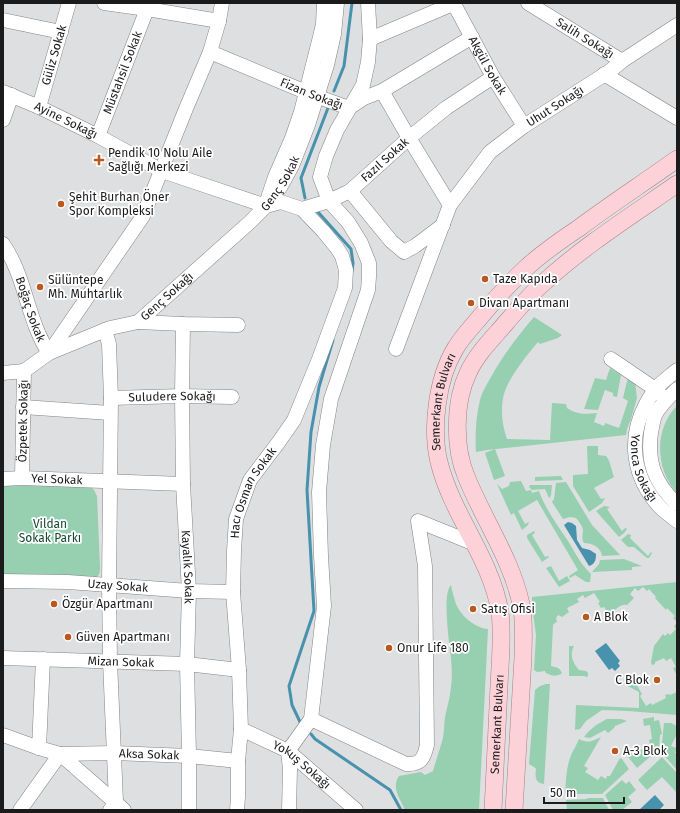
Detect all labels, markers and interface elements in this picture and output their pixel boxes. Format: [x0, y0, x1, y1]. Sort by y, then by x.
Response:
street label: Salih Sokağı [553, 15, 617, 61]
street label: Güliz Sokak [39, 23, 70, 87]
street label: Müstahsil Sokak [100, 28, 145, 116]
street label: Akgül Sokak [465, 34, 510, 98]
street label: Fizan Sokağı [278, 75, 345, 112]
street label: Uhut Sokağı [524, 83, 586, 130]
street label: Ayine Sokağı [32, 99, 100, 142]
street label: Fazıl Sokak [358, 134, 412, 185]
place label: Pendik 10 Nolu Aile Sağlığı Merkezi [108, 146, 212, 174]
street label: Genç Sokak [258, 153, 303, 214]
marker: Pendik 10 Nolu Aile Sağlığı Merkezi [93, 154, 105, 166]
place label: Şehit Burhan Öner Spor Kompleksi [69, 188, 170, 218]
marker: Şehit Burhan Öner Spor Kompleksi [56, 199, 66, 209]
street label: Genç Sokağı [138, 269, 196, 323]
place label: Taze Kapıda [493, 272, 558, 286]
place label: Sülüntepe Mh. Muhtarlık [48, 273, 123, 301]
marker: Taze Kapıda [480, 274, 490, 284]
street label: Boğaç Sokak [13, 275, 49, 345]
marker: Sülüntepe Mh. Muhtarlık [35, 282, 45, 292]
place label: Divan Apartmanı [479, 296, 569, 310]
marker: Divan Apartmanı [466, 298, 476, 308]
street label: Semerkant Bulvarı [428, 350, 459, 452]
street label: Özpetek Sokağı [13, 380, 31, 463]
street label: Suludere Sokağı [128, 389, 216, 405]
street label: Yonca Sokağı [628, 433, 660, 505]
street label: Hacı Osman Sokak [228, 444, 280, 539]
street label: Yel Sokak [31, 471, 84, 487]
park label: Vildan Sokak Parkı [19, 517, 81, 545]
street label: Kayalık Sokak [179, 530, 196, 605]
street label: Uzay Sokak [87, 576, 149, 595]
place label: Özgür Apartmanı [62, 595, 153, 611]
marker: Özgür Apartmanı [49, 599, 59, 609]
place label: Satış Ofisi [481, 602, 535, 616]
marker: Satış Ofisi [468, 604, 478, 614]
place label: A Blok [594, 610, 629, 624]
marker: A Blok [581, 612, 591, 622]
place label: Güven Apartmanı [76, 630, 170, 644]
marker: Güven Apartmanı [63, 632, 73, 642]
place label: Onur Life 180 [397, 641, 469, 655]
marker: Onur Life 180 [384, 643, 394, 653]
street label: Mizan Sokak [87, 654, 155, 670]
place label: C Blok [615, 673, 650, 687]
street label: Semerkant Bulvarı [488, 674, 507, 774]
marker: C Blok [652, 675, 662, 685]
street label: Yokuş Sokağı [270, 738, 334, 792]
place label: A-3 Blok [623, 744, 668, 758]
street label: Aksa Sokak [119, 746, 180, 763]
marker: A-3 Blok [610, 746, 620, 756]
scale bar [544, 779, 624, 805]
text: 50 m [550, 786, 576, 800]

